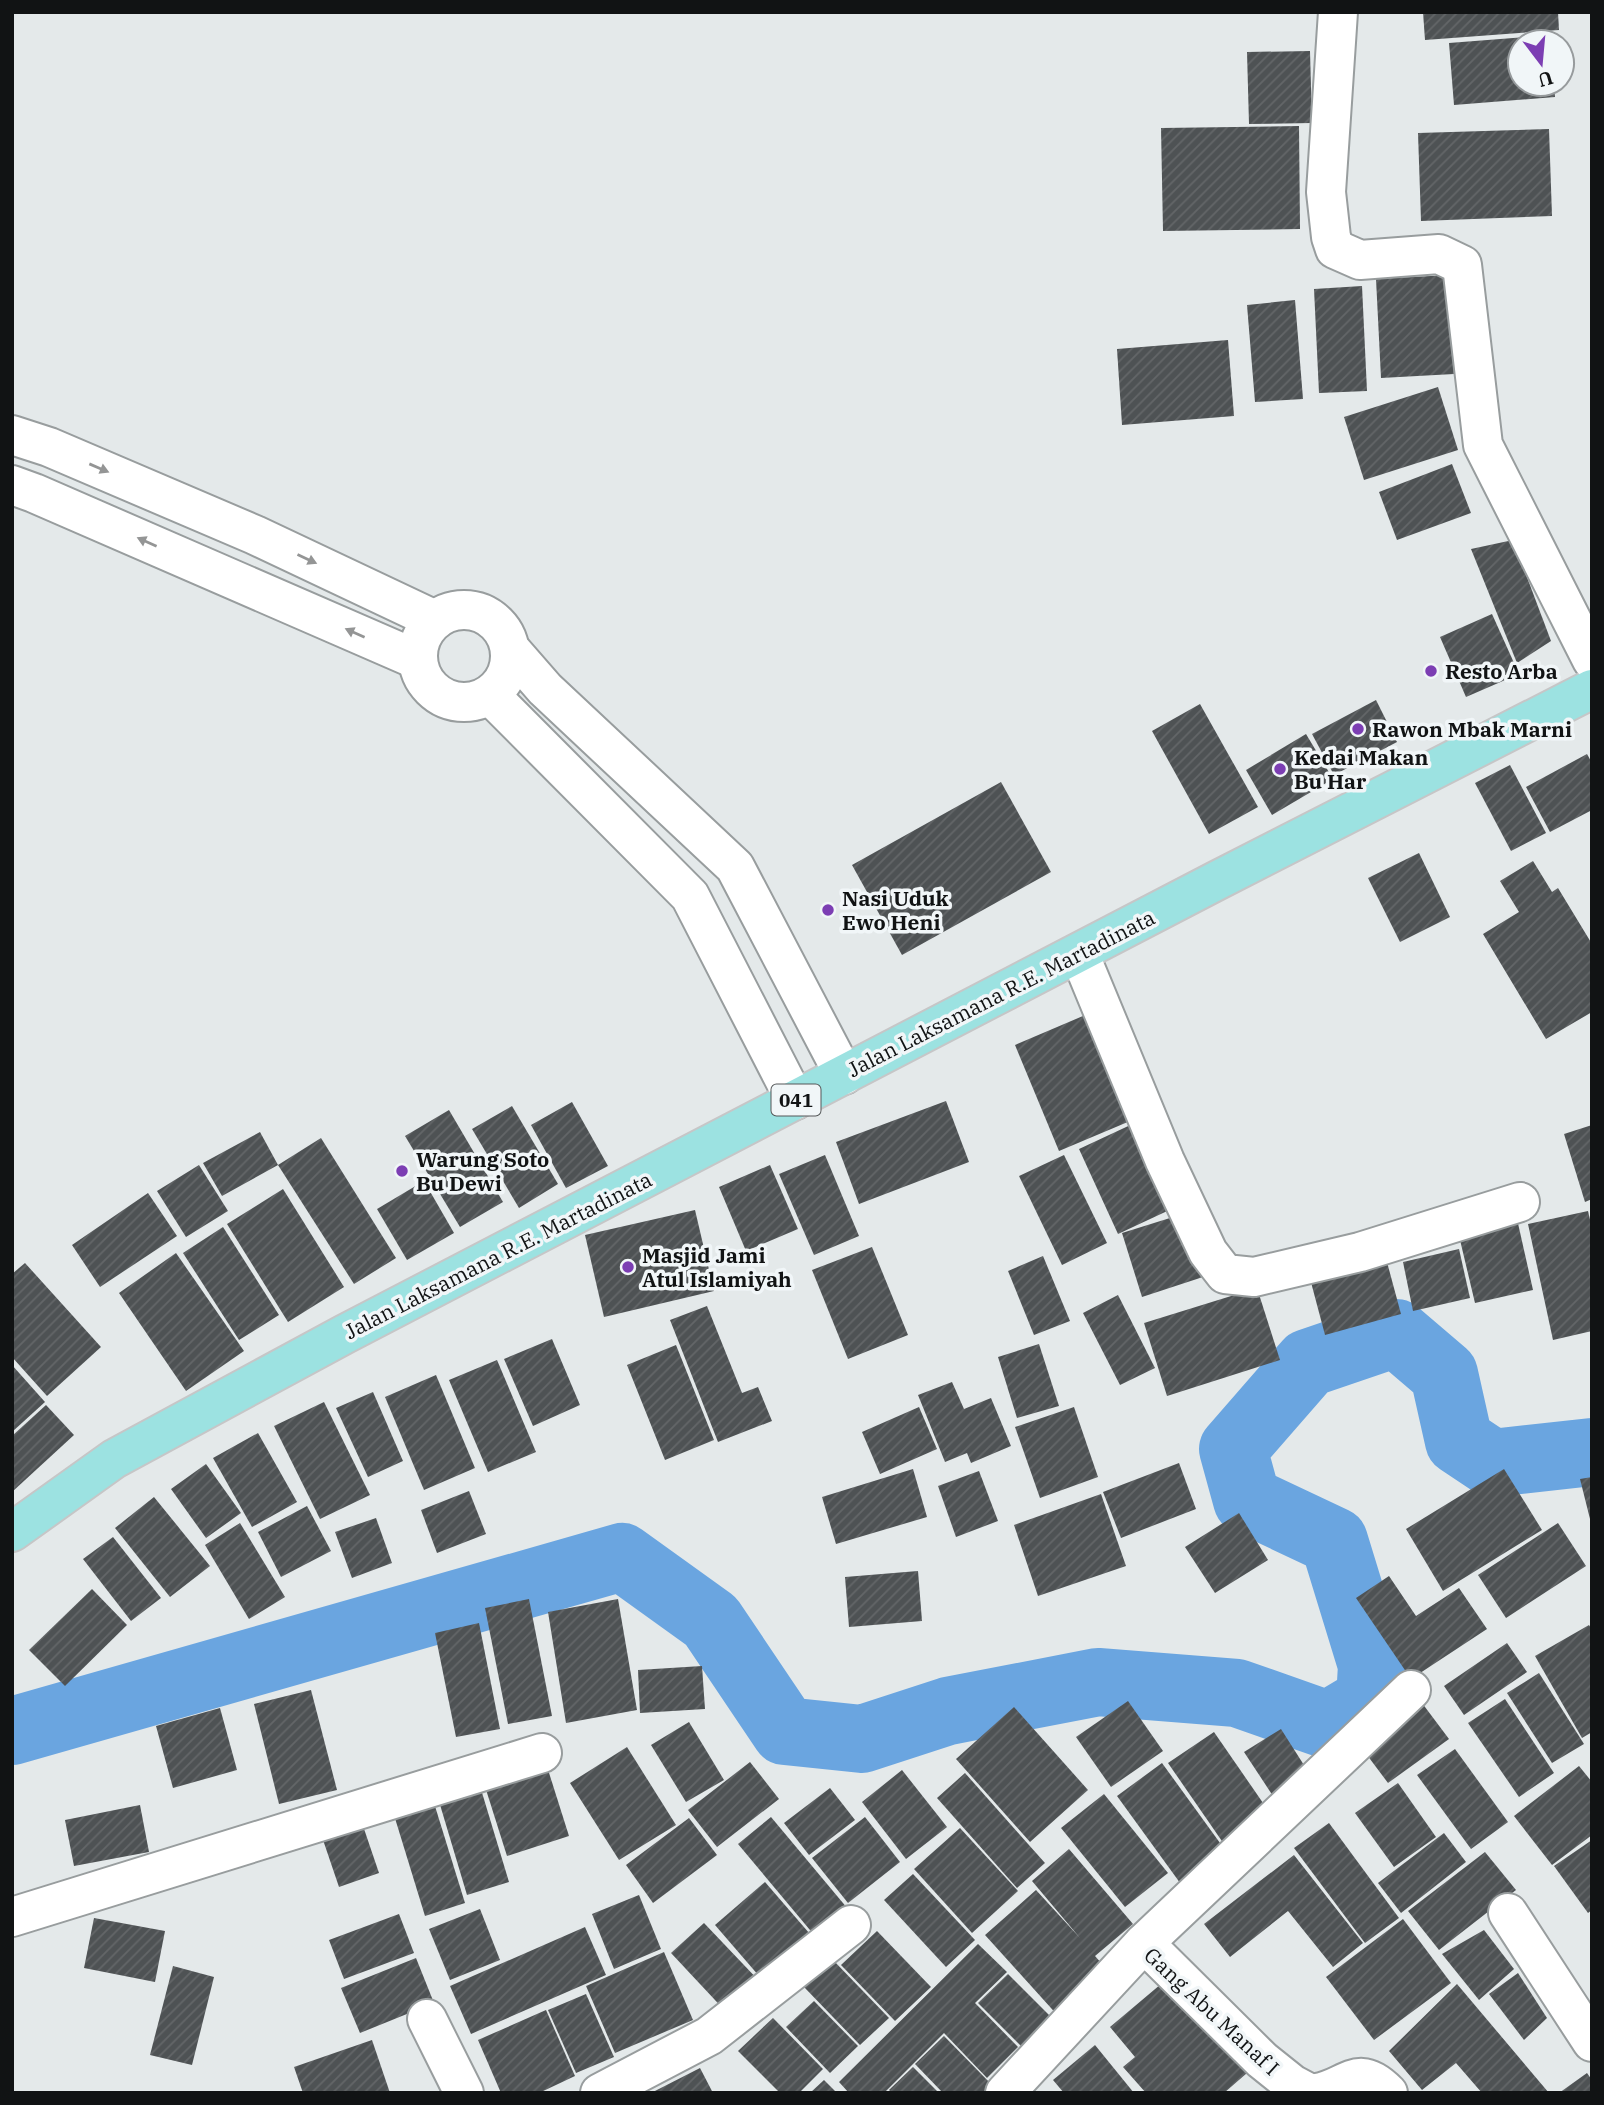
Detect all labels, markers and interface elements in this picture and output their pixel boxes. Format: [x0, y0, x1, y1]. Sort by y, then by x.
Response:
north arrow [1506, 28, 1576, 98]
text: U [1535, 66, 1556, 93]
one-way arrow [88, 463, 109, 474]
one-way arrow [136, 536, 157, 547]
one-way arrow [297, 554, 317, 565]
one-way arrow [344, 627, 365, 638]
place label: Resto Arba [1445, 657, 1558, 685]
marker: Resto Arba [1423, 663, 1439, 679]
place label: Rawon Mbak Marni [1372, 715, 1572, 743]
marker: Rawon Mbak Marni [1350, 721, 1366, 737]
place label: Kedai Makan Bu Har [1294, 743, 1428, 795]
marker: Kedai Makan Bu Har [1272, 761, 1288, 777]
place label: Nasi Uduk Ewo Heni [842, 884, 949, 936]
marker: Nasi Uduk Ewo Heni [820, 902, 836, 918]
street label: Jalan Laksamana R.E. Martadinata [843, 903, 1159, 1083]
road number: 041 [772, 1084, 820, 1116]
place label: Warung Soto Bu Dewi [416, 1145, 549, 1197]
marker: Warung Soto Bu Dewi [394, 1163, 410, 1179]
street label: Jalan Laksamana R.E. Martadinata [340, 1165, 656, 1345]
place label: Masjid Jami Atul Islamiyah [642, 1241, 792, 1293]
marker: Masjid Jami Atul Islamiyah [620, 1259, 636, 1275]
street label: Gang Abu Manaf I [1138, 1941, 1286, 2081]

